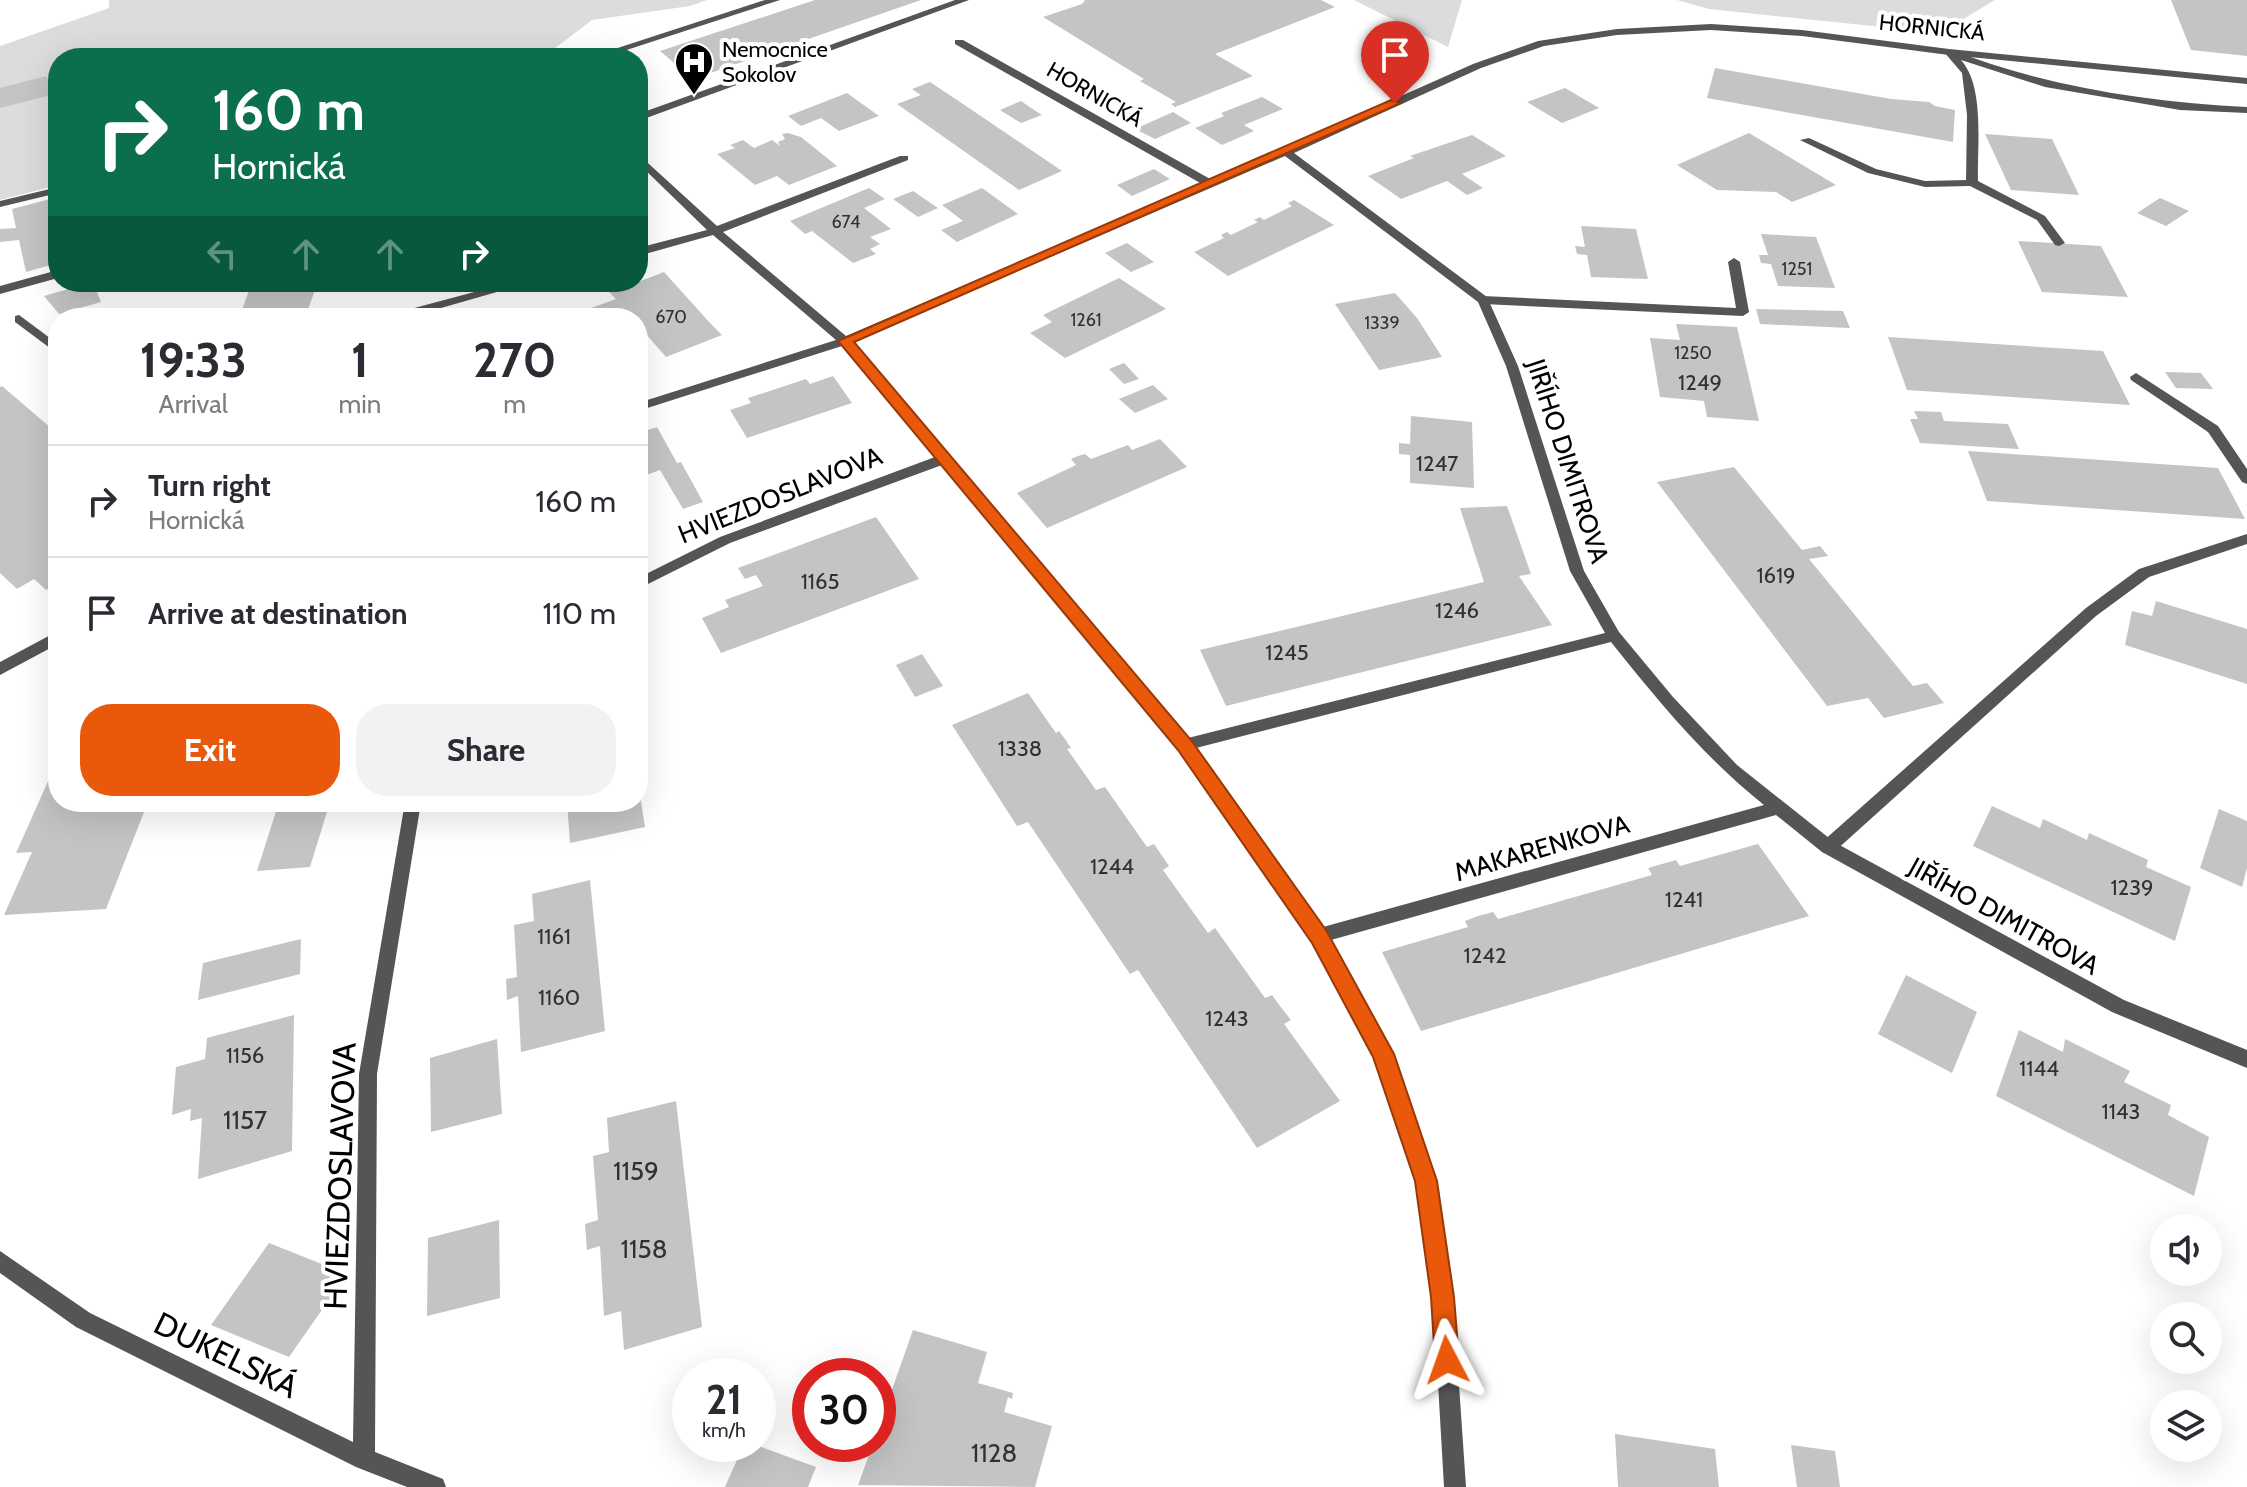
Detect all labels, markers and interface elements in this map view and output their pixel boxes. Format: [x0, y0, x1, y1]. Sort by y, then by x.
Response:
street label: HORNICKÁ [1878, 9, 1987, 47]
pin [1361, 21, 1429, 103]
icon: arrive [1373, 33, 1417, 77]
place label: Nemocnice Sokolov [722, 36, 828, 88]
hospital icon: Nemocnice Sokolov [673, 41, 715, 96]
street label: HORNICKÁ [1042, 56, 1148, 133]
text: 160 m [212, 76, 365, 144]
icon: right [80, 80, 184, 184]
text: Hornická [212, 144, 345, 188]
house number: 674 [832, 211, 860, 233]
icon: left [200, 232, 244, 276]
icon: ahead [284, 232, 328, 276]
icon: ahead [368, 232, 412, 276]
icon: right [452, 232, 496, 276]
house number: 1251 [1782, 258, 1812, 280]
house number: 670 [655, 306, 687, 328]
house number: 1261 [1070, 309, 1102, 331]
house number: 1339 [1364, 312, 1400, 334]
text: 19:33 [140, 331, 247, 389]
text: 1 [351, 331, 369, 389]
text: 270 [473, 331, 556, 389]
house number: 1250 [1674, 342, 1712, 364]
street label: JIŘÍHO DIMITROVA [1520, 354, 1616, 567]
house number: 1249 [1678, 369, 1722, 396]
text: Arrival [159, 388, 228, 420]
text: min [338, 388, 381, 420]
text: m [503, 388, 526, 420]
street label: HVIEZDOSLAVOVA [673, 439, 887, 551]
house number: 1247 [1416, 450, 1458, 477]
text: Turn right [148, 467, 271, 504]
icon: right [80, 479, 124, 523]
text: 160 m [535, 483, 616, 520]
text: Hornická [148, 504, 244, 536]
house number: 1619 [1756, 562, 1796, 589]
house number: 1165 [801, 568, 839, 595]
icon: arrive [80, 591, 124, 635]
text: Arrive at destination [148, 595, 408, 632]
text: 110 m [542, 595, 616, 632]
house number: 1246 [1435, 597, 1479, 624]
house number: 1245 [1265, 639, 1309, 666]
button: Exit [80, 704, 340, 796]
button: Share [356, 704, 616, 796]
house number: 1338 [998, 735, 1042, 762]
street label: MAKARENKOVA [1451, 808, 1633, 888]
street label: JIŘÍHO DIMITROVA [1902, 850, 2105, 982]
house number: 1244 [1090, 853, 1134, 880]
house number: 1239 [2110, 874, 2154, 901]
house number: 1241 [1665, 886, 1703, 913]
house number: 1161 [537, 923, 571, 950]
house number: 1242 [1464, 942, 1506, 969]
house number: 1160 [538, 984, 580, 1011]
house number: 1243 [1205, 1005, 1249, 1032]
street label: HVIEZDOSLAVOVA [315, 1041, 364, 1310]
house number: 1156 [226, 1042, 264, 1069]
house number: 1144 [2019, 1055, 2059, 1082]
house number: 1143 [2102, 1098, 2140, 1125]
house number: 1157 [223, 1104, 267, 1136]
house number: 1159 [613, 1155, 659, 1187]
map controls [2150, 1214, 2222, 1462]
button: sound [2150, 1214, 2222, 1286]
house number: 1158 [621, 1233, 667, 1265]
button: search [2150, 1302, 2222, 1374]
street label: DUKELSKÁ [148, 1303, 305, 1406]
position arrow [1405, 1318, 1489, 1402]
speed limit sign: 30 [792, 1358, 896, 1462]
text: 21 [706, 1375, 742, 1424]
button: layers [2150, 1390, 2222, 1462]
text: km/h [702, 1418, 746, 1442]
house number: 1128 [971, 1437, 1017, 1469]

